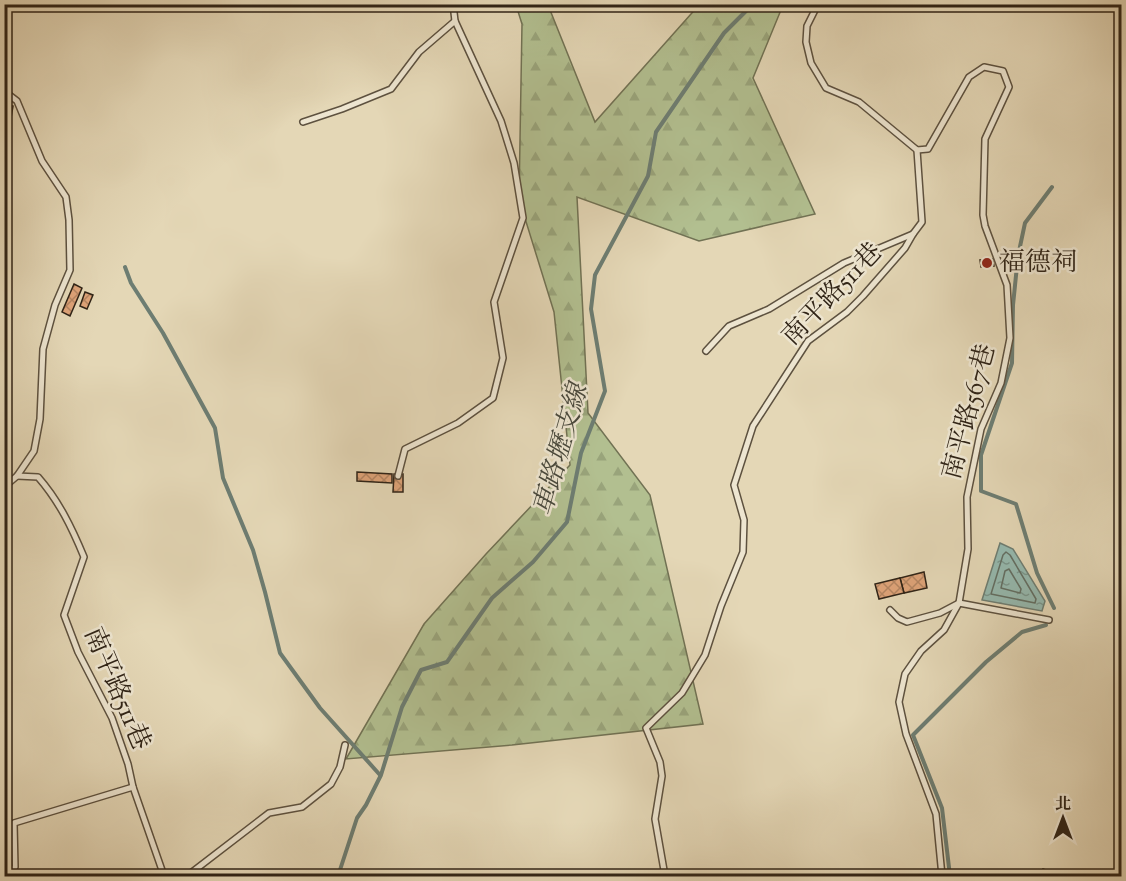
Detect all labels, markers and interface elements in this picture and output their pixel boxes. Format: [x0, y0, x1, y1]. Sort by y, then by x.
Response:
street label: 南平路511巷 [774, 235, 892, 355]
place label: 福德祠 [999, 245, 1077, 282]
marker: 福德祠 [980, 256, 994, 270]
street label: 南平路567巷 [934, 340, 1006, 484]
water label: 車路壢支線 [525, 377, 600, 520]
street label: 南平路511巷 [73, 622, 159, 756]
north arrow [1033, 788, 1093, 848]
text: 北 [1055, 794, 1071, 817]

